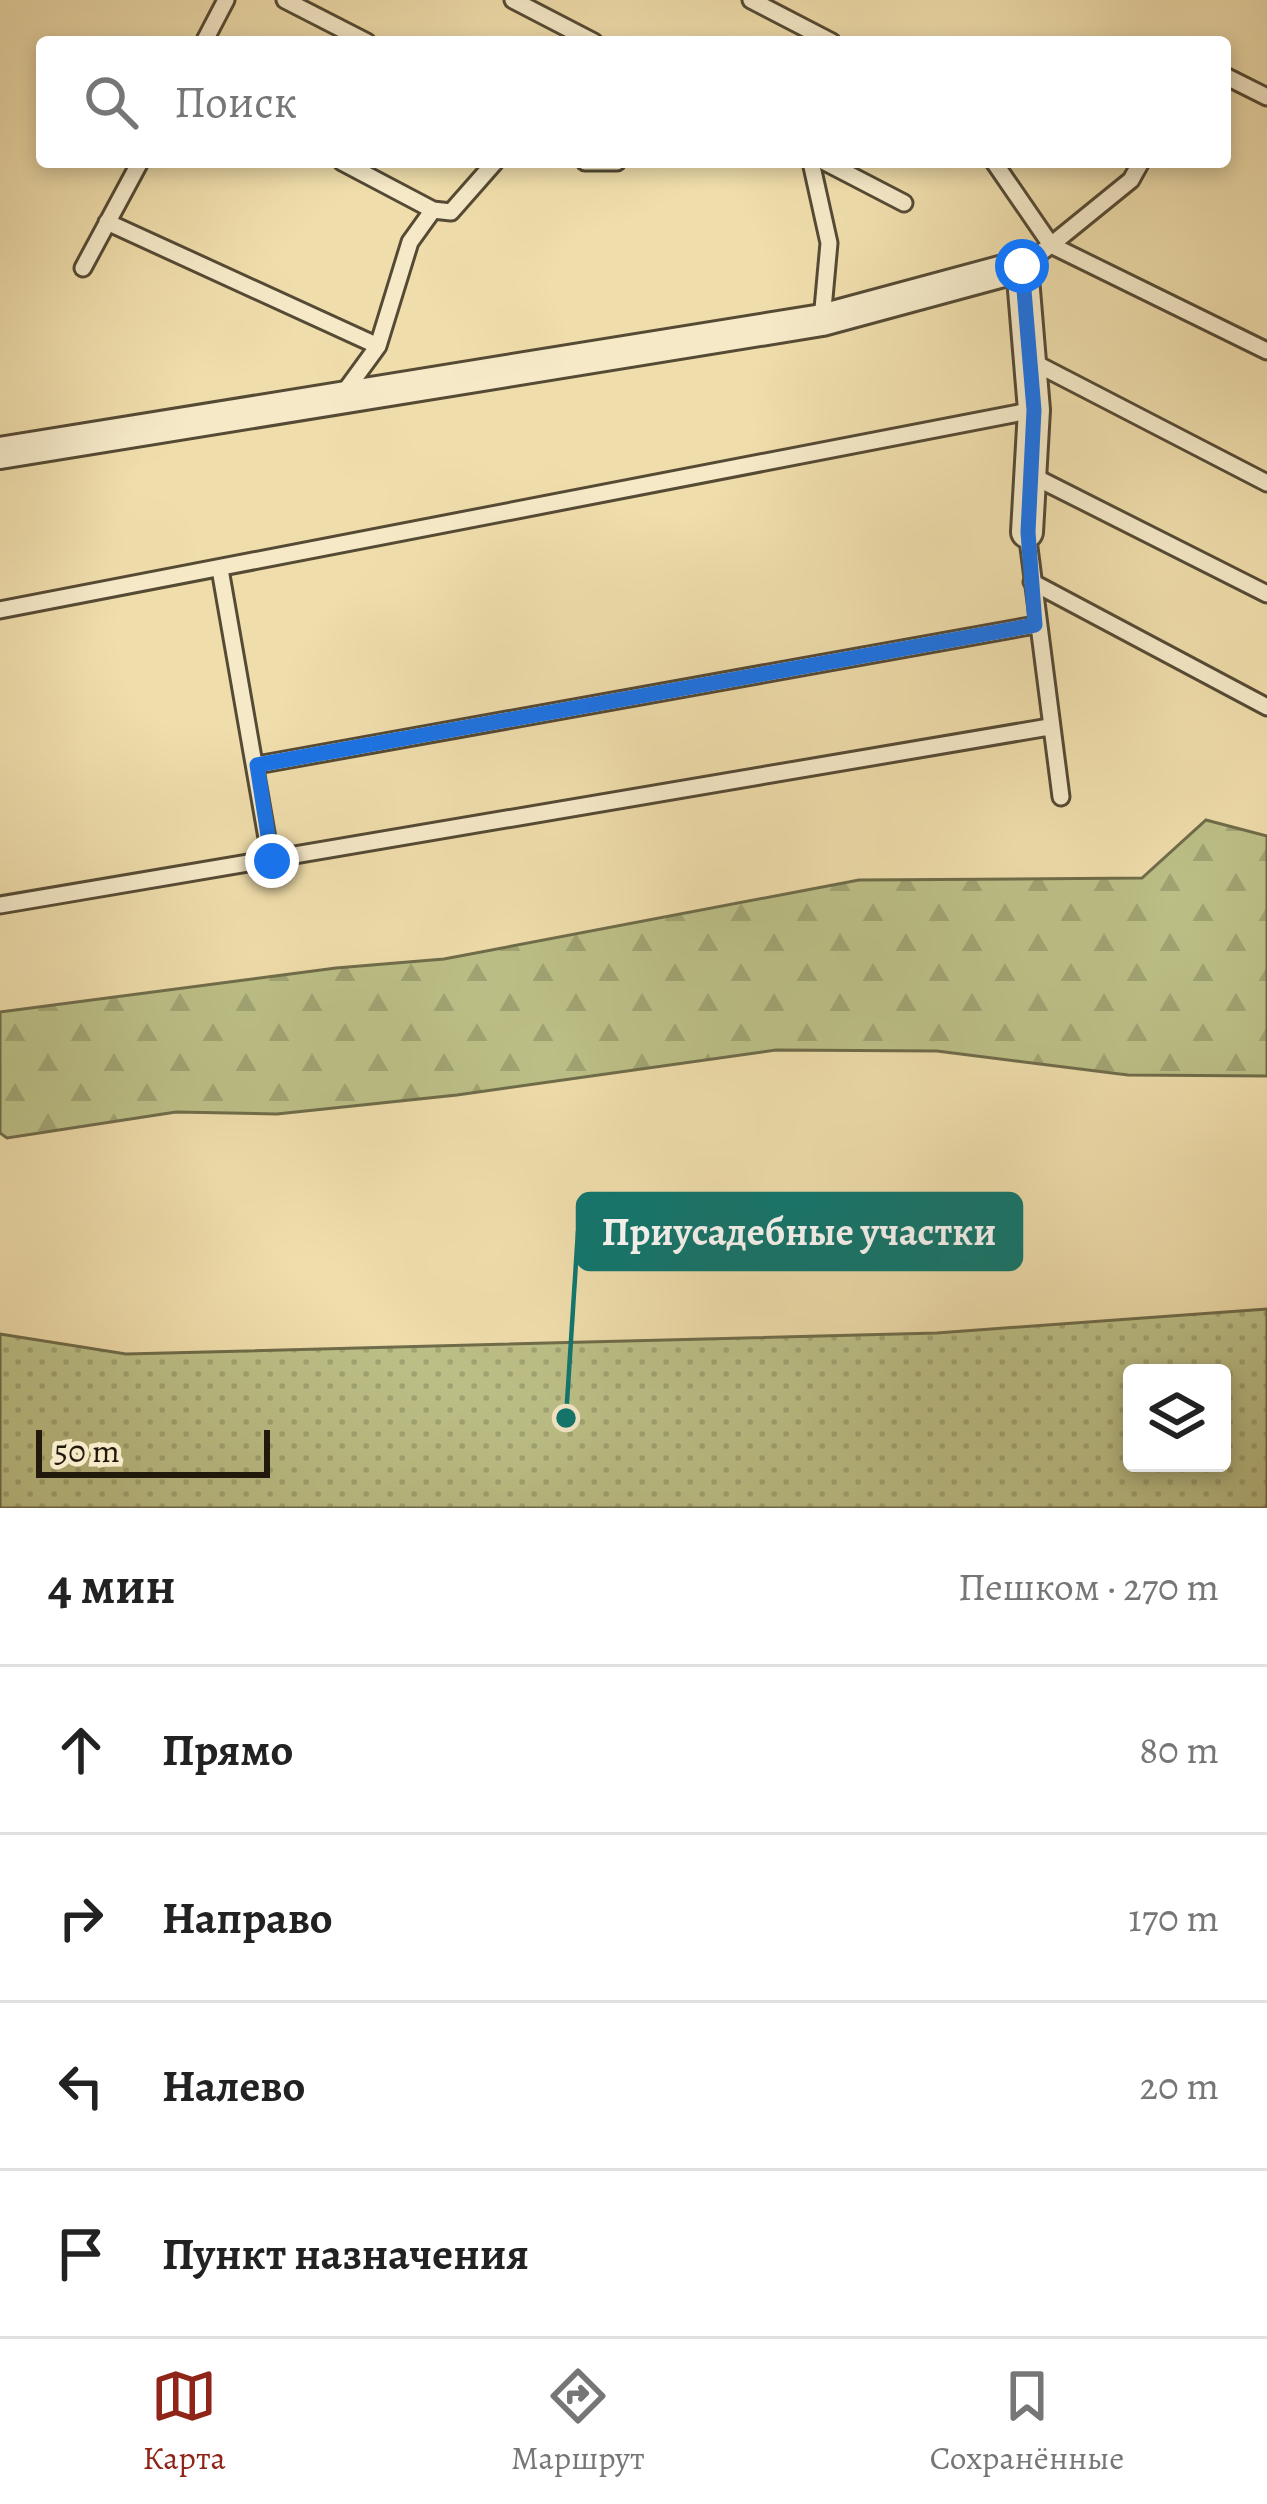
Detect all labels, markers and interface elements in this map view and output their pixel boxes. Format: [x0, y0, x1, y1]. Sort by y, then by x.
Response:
search box [36, 36, 1231, 168]
icon: search [78, 69, 144, 135]
text: Поиск [174, 71, 297, 133]
route start [995, 239, 1049, 293]
route end [245, 834, 299, 888]
callout: Приусадебные участки [578, 1194, 1021, 1269]
text: Приусадебные участки [602, 1205, 996, 1258]
map controls [1123, 1364, 1231, 1472]
button: layers [1123, 1364, 1231, 1472]
scale bar [36, 1424, 270, 1477]
text: 50 m [54, 1428, 120, 1473]
text: 4 мин [48, 1551, 176, 1621]
text: Пешком · 270 m [958, 1560, 1219, 1613]
icon: ahead [48, 1717, 114, 1783]
text: Прямо [162, 1719, 293, 1781]
text: 80 m [1139, 1723, 1219, 1776]
icon: right [48, 1885, 114, 1951]
text: Направо [162, 1887, 333, 1949]
text: 170 m [1128, 1891, 1219, 1944]
icon: left [48, 2053, 114, 2119]
text: Налево [162, 2055, 305, 2117]
text: 20 m [1140, 2059, 1219, 2112]
icon: arrive [48, 2221, 114, 2287]
text: Пункт назначения [162, 2223, 529, 2285]
tab: Карта [143, 2363, 226, 2480]
tab: Маршрут [511, 2363, 645, 2480]
tab: Сохранённые [930, 2363, 1124, 2480]

